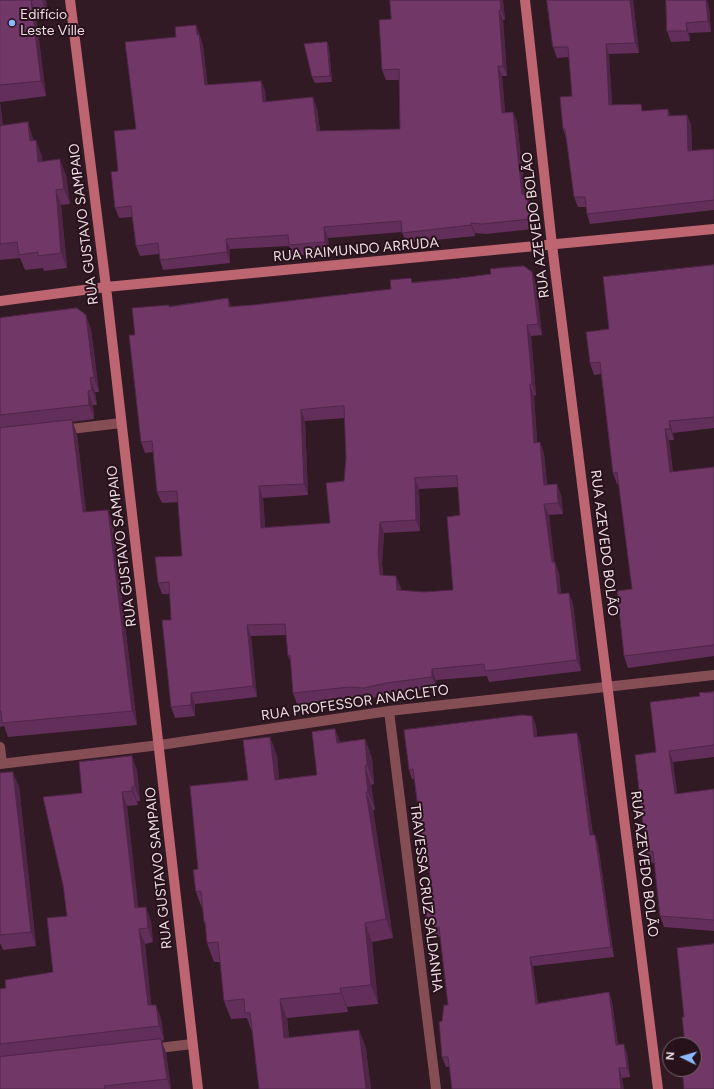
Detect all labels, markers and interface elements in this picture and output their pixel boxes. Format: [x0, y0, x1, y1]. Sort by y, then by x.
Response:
place label: Edifício Leste Ville [20, 7, 85, 40]
marker: Edifício Leste Ville [7, 18, 17, 28]
street label: RUA GUSTAVO SAMPAIO [66, 142, 102, 306]
street label: RUA AZEVEDO BOLÃO [519, 151, 553, 299]
street label: RUA RAIMUNDO ARRUDA [272, 234, 440, 266]
street label: RUA GUSTAVO SAMPAIO [104, 464, 140, 628]
street label: RUA AZEVEDO BOLÃO [587, 469, 621, 617]
street label: RUA PROFESSOR ANACLETO [260, 682, 450, 724]
street label: RUA GUSTAVO SAMPAIO [142, 786, 176, 950]
street label: RUA AZEVEDO BOLÃO [627, 790, 661, 938]
street label: TRAVESSA CRUZ SALDANHA [406, 803, 446, 993]
north arrow [662, 1037, 702, 1077]
text: N [664, 1051, 677, 1061]

